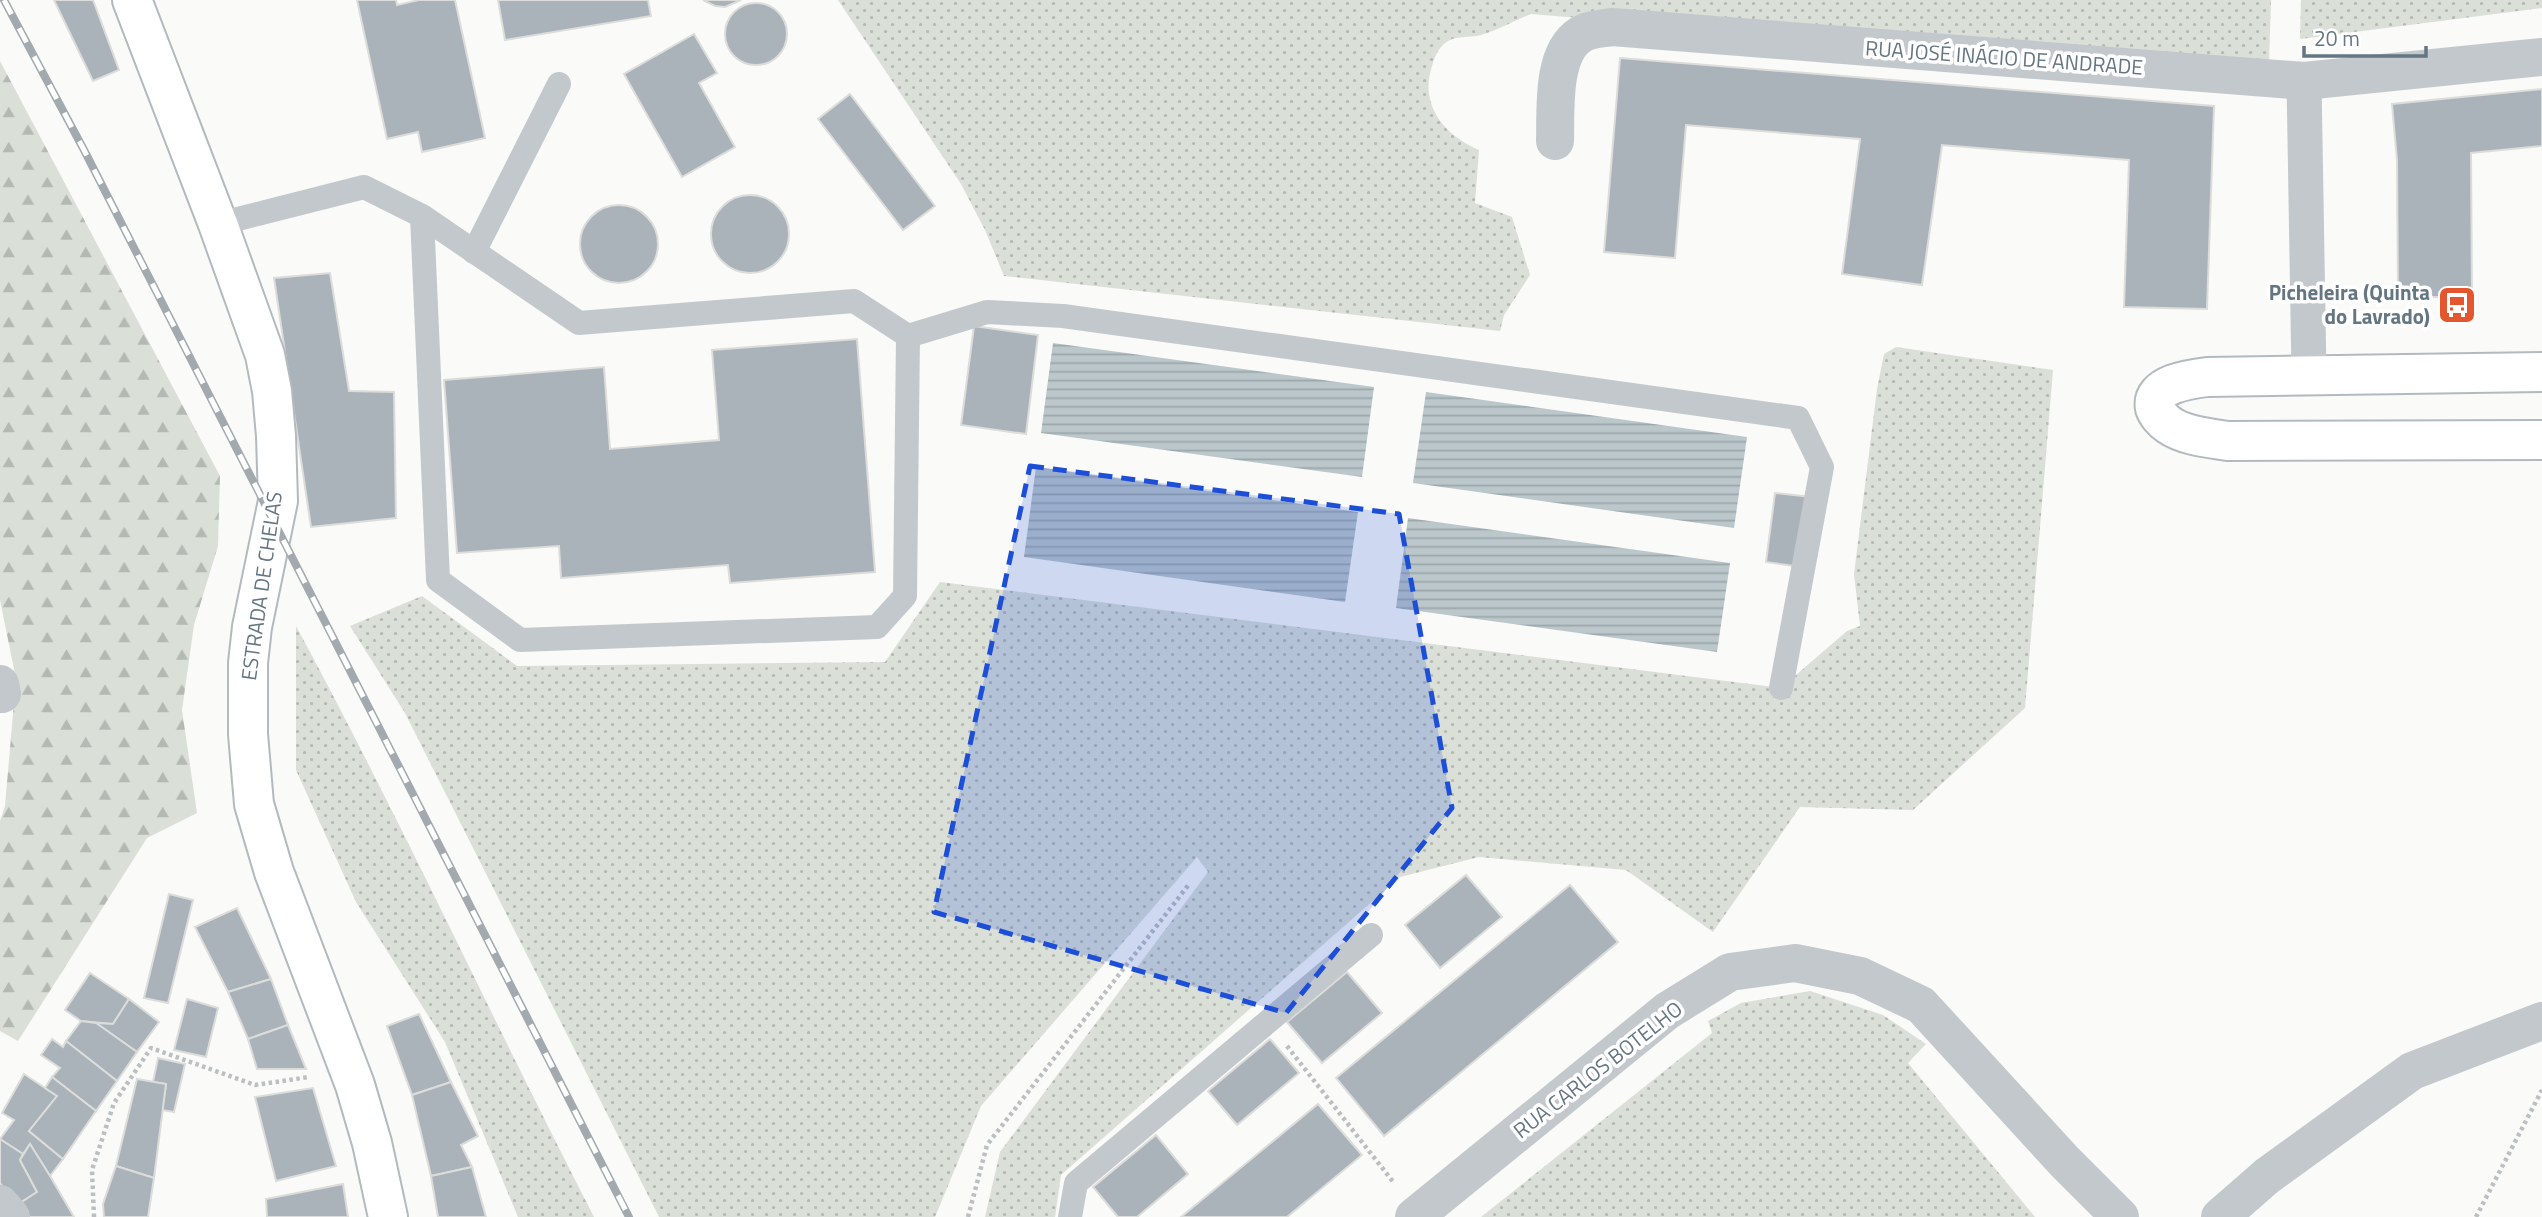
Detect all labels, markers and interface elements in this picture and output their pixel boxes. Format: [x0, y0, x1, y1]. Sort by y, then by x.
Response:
scale bar [2304, 14, 2426, 58]
text: 20 m [2314, 22, 2360, 54]
street label: RUA JOSÉ INÁCIO DE ANDRADE [1864, 31, 2144, 83]
place label: Picheleira (Quinta do Lavrado) [2269, 276, 2430, 332]
bus stop icon: Picheleira (Quinta do Lavrado) [2436, 284, 2478, 326]
street label: ESTRADA DE CHELAS [232, 489, 290, 682]
street label: RUA CARLOS BOTELHO [1506, 993, 1689, 1146]

